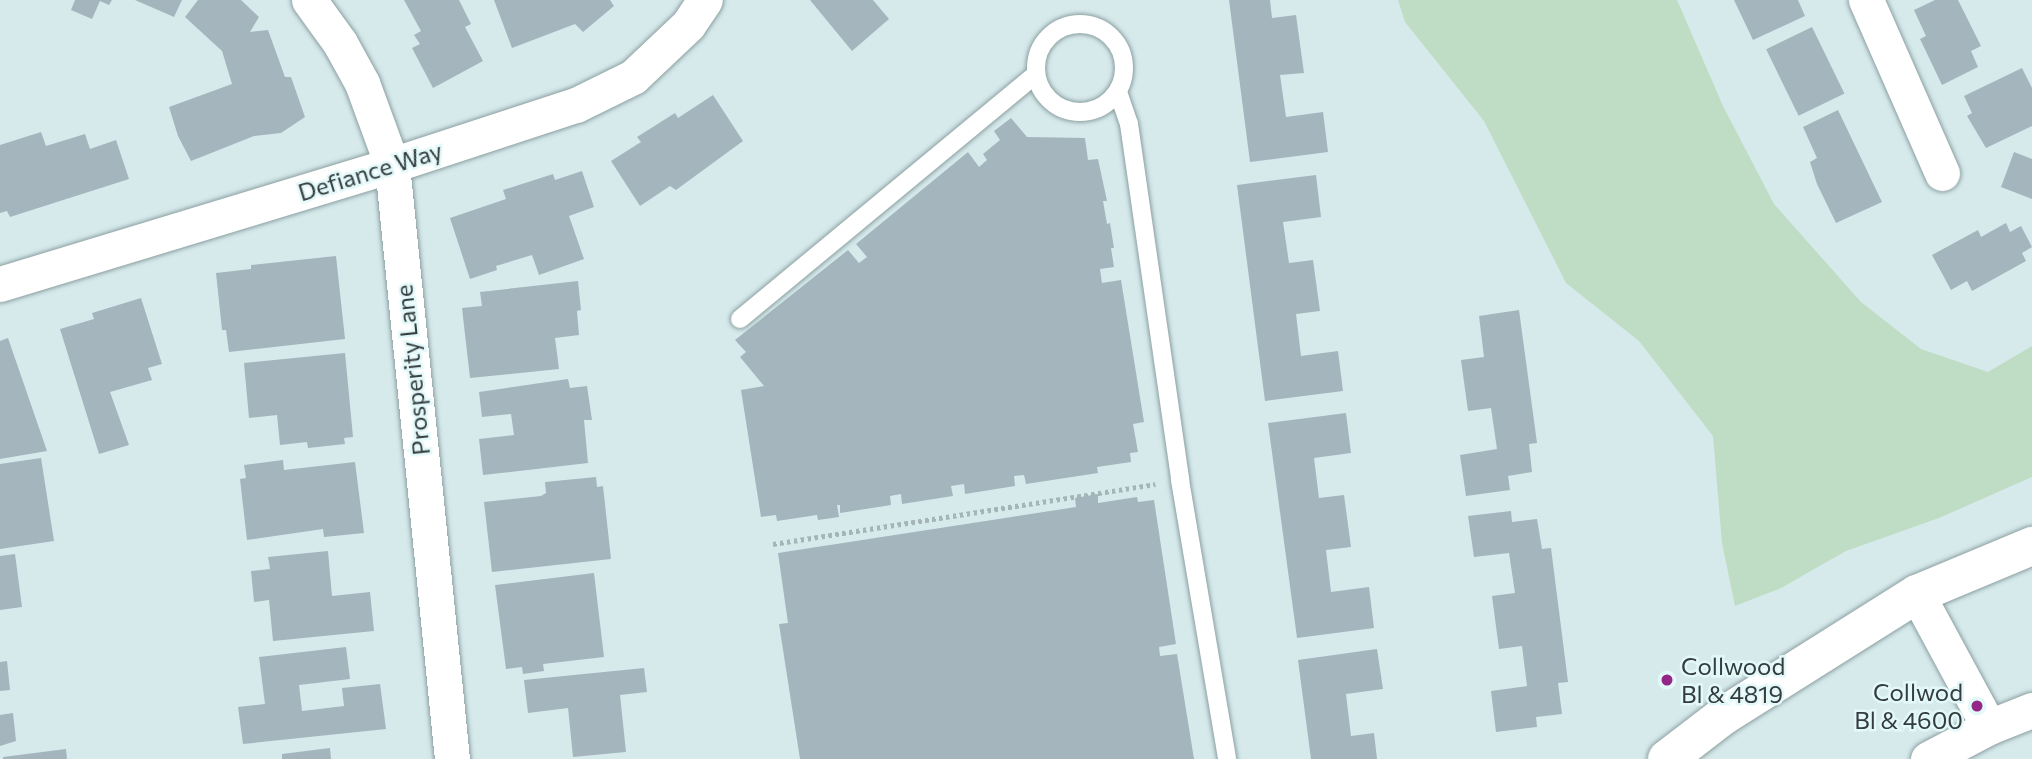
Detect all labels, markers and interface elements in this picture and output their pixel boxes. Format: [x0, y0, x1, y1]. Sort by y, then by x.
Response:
street label: Defiance Way [294, 135, 446, 207]
street label: Prosperity Lane [389, 283, 435, 457]
place label: Collwood Bl & 4819 [1681, 652, 1785, 708]
marker: Collwood Bl & 4819 [1659, 672, 1675, 688]
place label: Collwod Bl & 4600 [1854, 678, 1963, 734]
marker: Collwod Bl & 4600 [1969, 698, 1985, 714]

